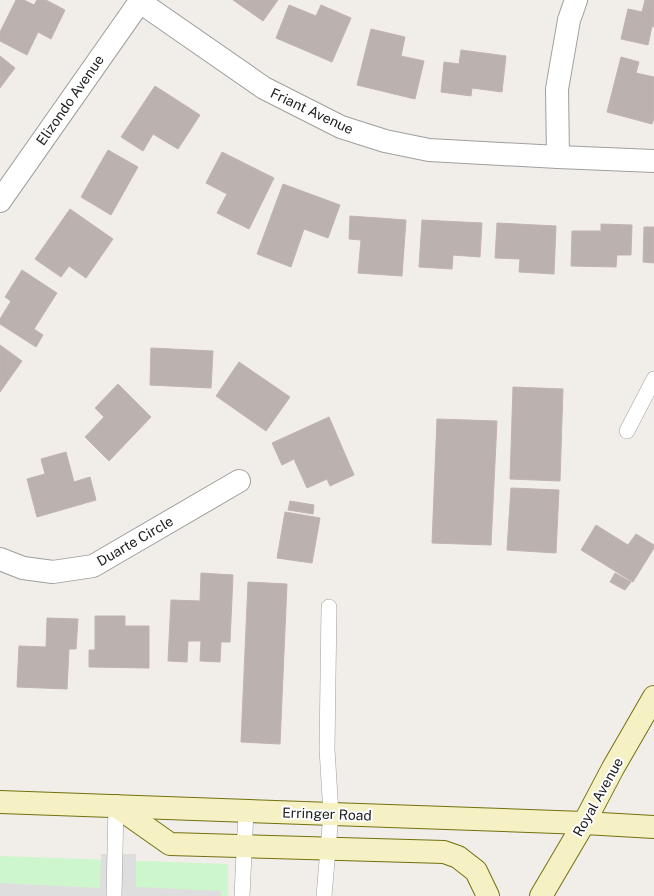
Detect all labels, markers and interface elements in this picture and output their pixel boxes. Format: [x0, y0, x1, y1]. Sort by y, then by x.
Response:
street label: Elizondo Avenue [33, 52, 107, 148]
street label: Friant Avenue [268, 85, 356, 137]
street label: Duarte Circle [94, 513, 176, 569]
street label: Royal Avenue [570, 755, 626, 839]
street label: Erringer Road [282, 804, 372, 824]

